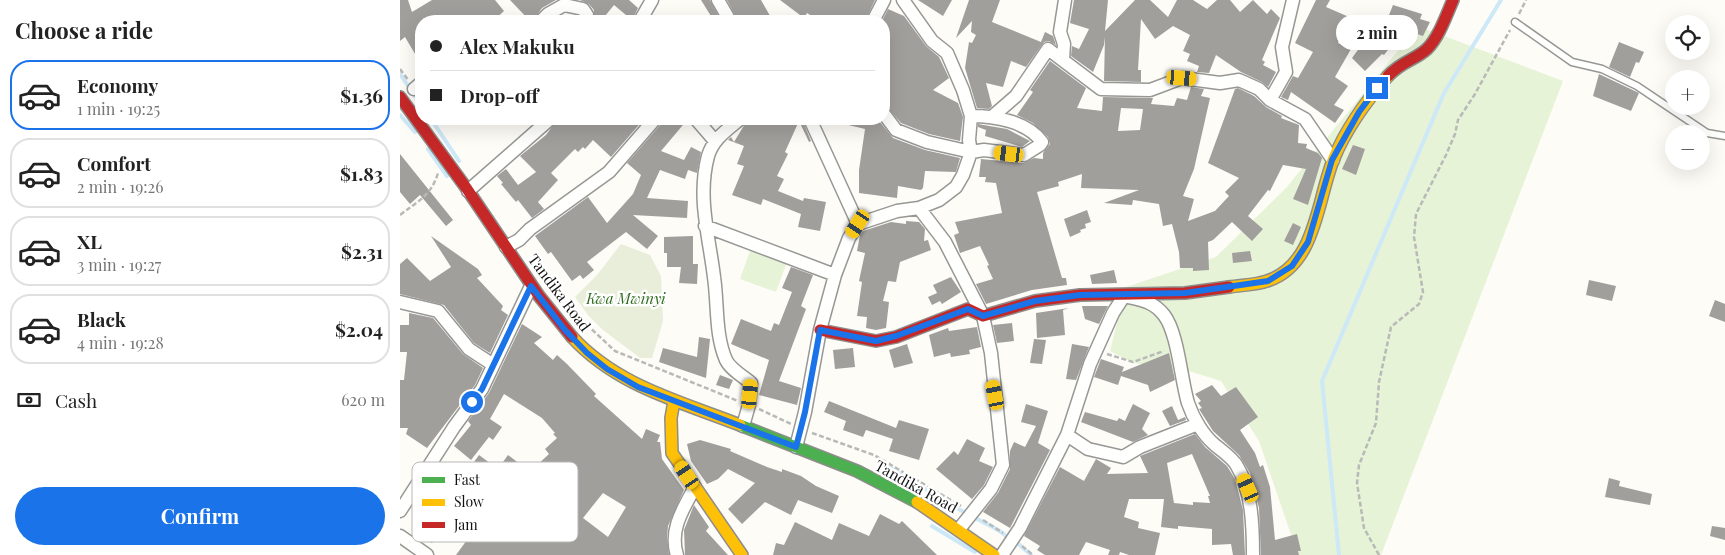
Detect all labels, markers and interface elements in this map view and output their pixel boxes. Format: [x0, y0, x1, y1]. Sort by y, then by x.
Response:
text: Choose a ride [15, 15, 153, 45]
map controls [1665, 15, 1710, 170]
button: locate [1665, 15, 1710, 60]
callout: 2 min [1336, 16, 1418, 51]
text: 2 min [1356, 22, 1398, 43]
text: Alex Makuku [460, 33, 575, 59]
car [1166, 69, 1197, 87]
button: + [1665, 70, 1710, 115]
text: Economy [77, 72, 158, 98]
icon: car [17, 73, 62, 118]
route end [1366, 77, 1388, 99]
text: $1.36 [340, 82, 383, 108]
text: Drop-off [460, 82, 538, 108]
text: 1 min · 19:25 [77, 98, 160, 119]
button: − [1665, 125, 1710, 170]
car [993, 145, 1024, 163]
text: Comfort [77, 150, 151, 176]
icon: car [17, 151, 62, 196]
text: $1.83 [340, 160, 383, 186]
text: 2 min · 19:26 [77, 176, 164, 197]
car [843, 207, 872, 241]
text: XL [77, 228, 102, 254]
icon: car [17, 229, 62, 274]
text: $2.31 [341, 238, 383, 264]
street label: Tandika Road [524, 250, 596, 335]
text: 3 min · 19:27 [77, 254, 161, 275]
park label: Kwa Mwinyi [585, 288, 666, 308]
text: Black [77, 306, 126, 332]
icon: car [17, 307, 62, 352]
text: $2.04 [335, 316, 383, 342]
text: 4 min · 19:28 [77, 332, 164, 353]
car [741, 378, 758, 410]
car [984, 379, 1005, 411]
icon: cash [15, 386, 43, 414]
text: Cash [55, 387, 97, 413]
text: 620 m [341, 389, 385, 410]
route start [461, 391, 483, 413]
street label: Tandika Road [871, 455, 962, 517]
car [672, 458, 701, 492]
legend [412, 462, 578, 542]
text: Fast [454, 470, 481, 489]
car [1235, 471, 1260, 505]
button: Confirm [15, 487, 385, 545]
text: Slow [454, 492, 484, 511]
text: Jam [453, 515, 478, 534]

